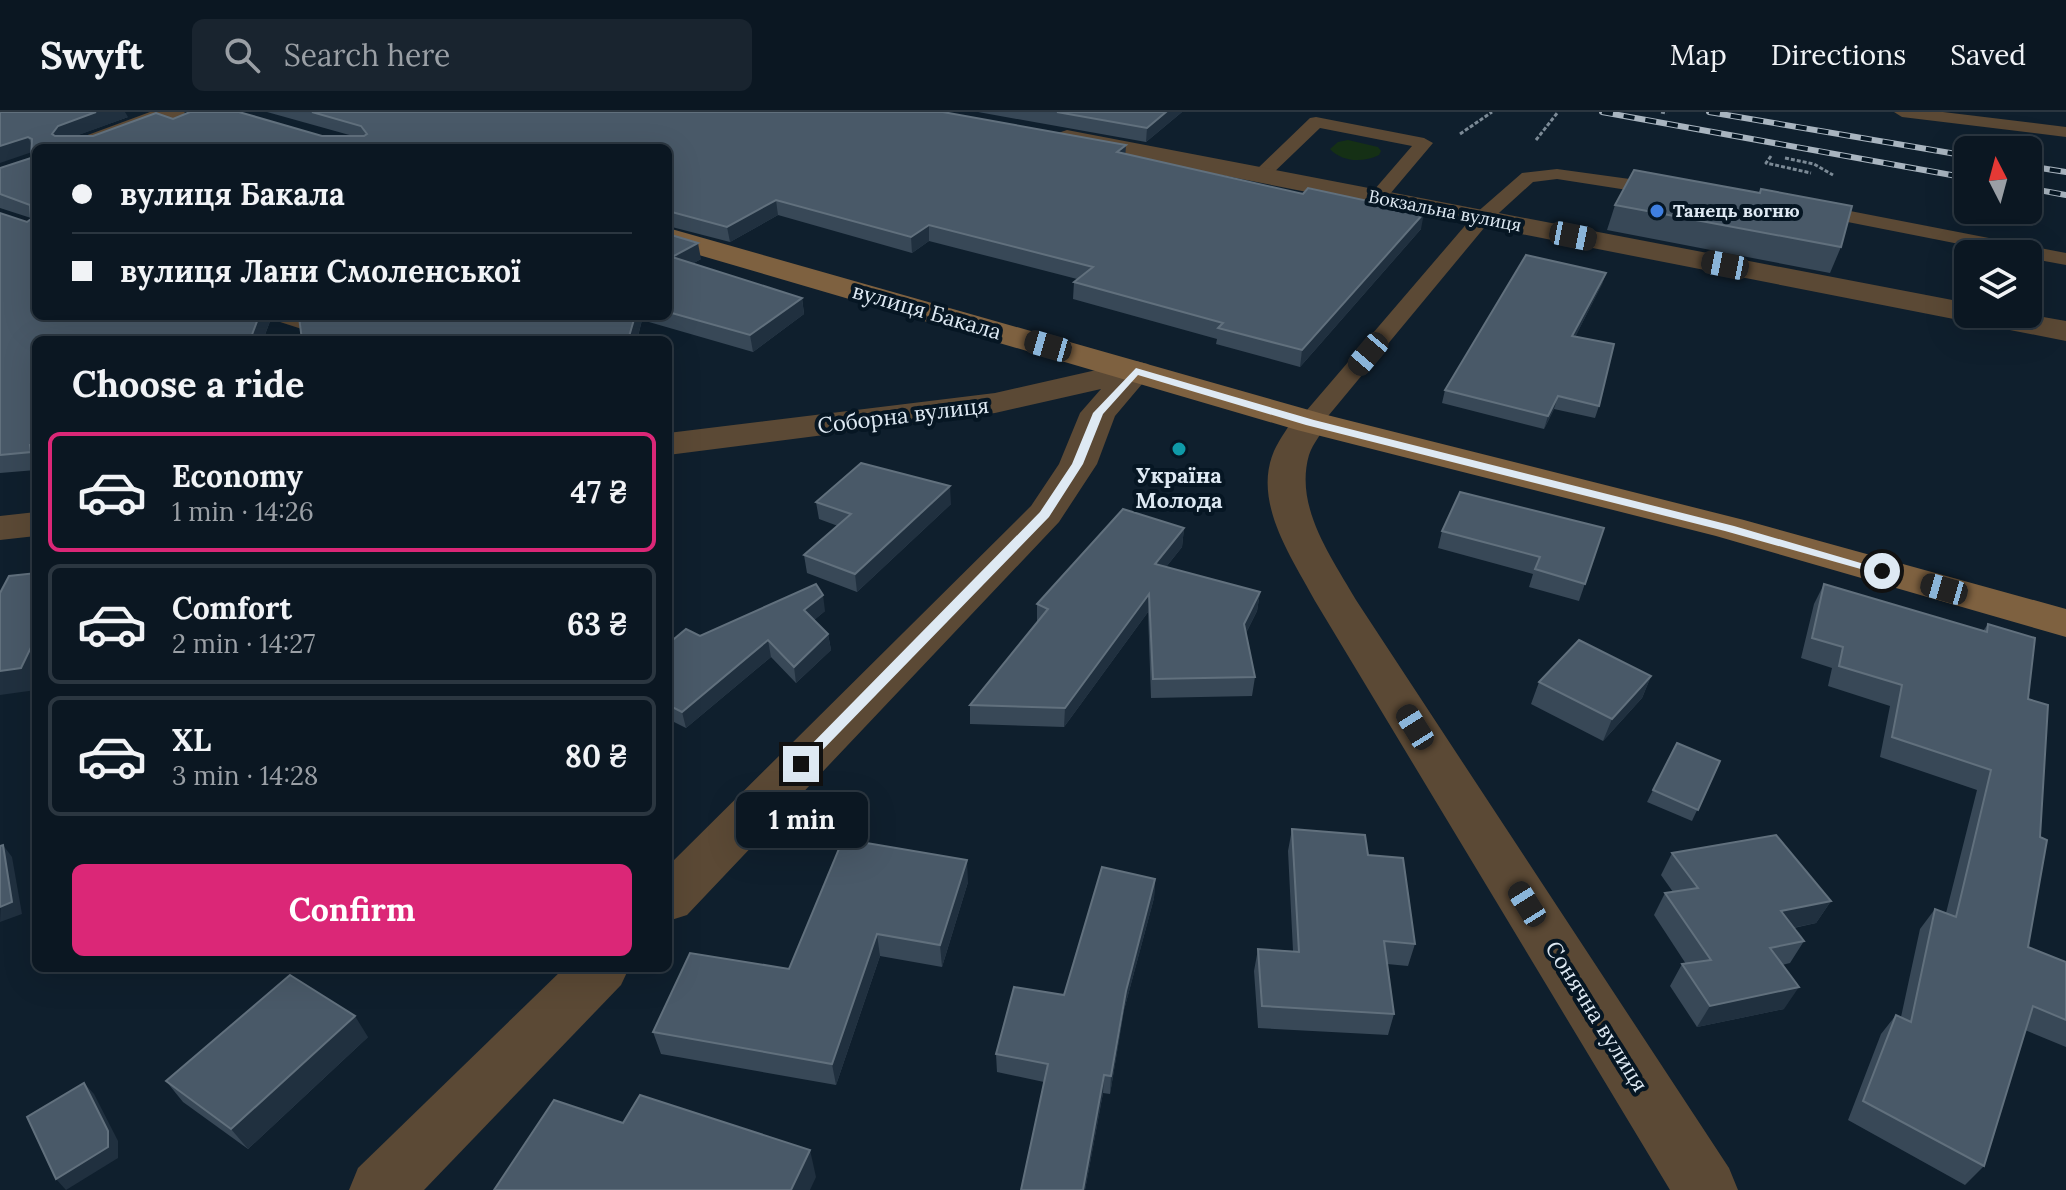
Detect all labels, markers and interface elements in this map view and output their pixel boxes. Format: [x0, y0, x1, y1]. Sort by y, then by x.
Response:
search box [192, 19, 752, 91]
text: Swyft [40, 31, 144, 79]
icon: search [220, 33, 264, 77]
text: Search here [284, 36, 450, 74]
text: Map [1670, 37, 1727, 73]
text: Directions [1771, 37, 1906, 73]
text: Saved [1950, 37, 2026, 73]
north arrow [1954, 136, 2042, 224]
map controls [1954, 136, 2042, 328]
text: вулиця Бакала [120, 175, 345, 213]
street label: Вокзальна вулиця [1367, 184, 1524, 237]
place label: Танець вогню [1673, 199, 1800, 222]
marker: Танець вогню [1648, 202, 1666, 220]
car [1547, 220, 1599, 252]
button: layers [1954, 240, 2042, 328]
car [1699, 249, 1751, 281]
text: вулиця Лани Смоленської [120, 252, 521, 290]
street label: вулиця Бакала [849, 276, 1005, 346]
car [1022, 328, 1074, 364]
car [1343, 328, 1393, 380]
text: Choose a ride [72, 361, 304, 407]
street label: Соборна вулиця [816, 391, 990, 439]
marker: Україна Молода [1170, 440, 1188, 458]
icon: car [76, 456, 148, 528]
text: Economy [172, 457, 303, 495]
place label: Україна Молода [1135, 461, 1223, 514]
text: 47 ₴ [571, 473, 628, 511]
text: 1 min · 14:26 [172, 495, 314, 528]
route start [1864, 553, 1900, 589]
car [1918, 571, 1970, 607]
icon: car [76, 588, 148, 660]
text: Comfort [172, 589, 292, 627]
text: 63 ₴ [567, 605, 628, 643]
text: 2 min · 14:27 [172, 627, 315, 660]
car [1392, 700, 1438, 754]
icon: car [76, 720, 148, 792]
text: XL [172, 721, 211, 759]
text: 80 ₴ [565, 737, 628, 775]
route end [783, 746, 819, 782]
text: 3 min · 14:28 [172, 759, 318, 792]
callout: 1 min [735, 792, 867, 848]
text: 1 min [769, 803, 835, 836]
button: Confirm [72, 864, 632, 956]
car [1504, 877, 1550, 931]
street label: Сонячна вулиця [1539, 935, 1655, 1097]

